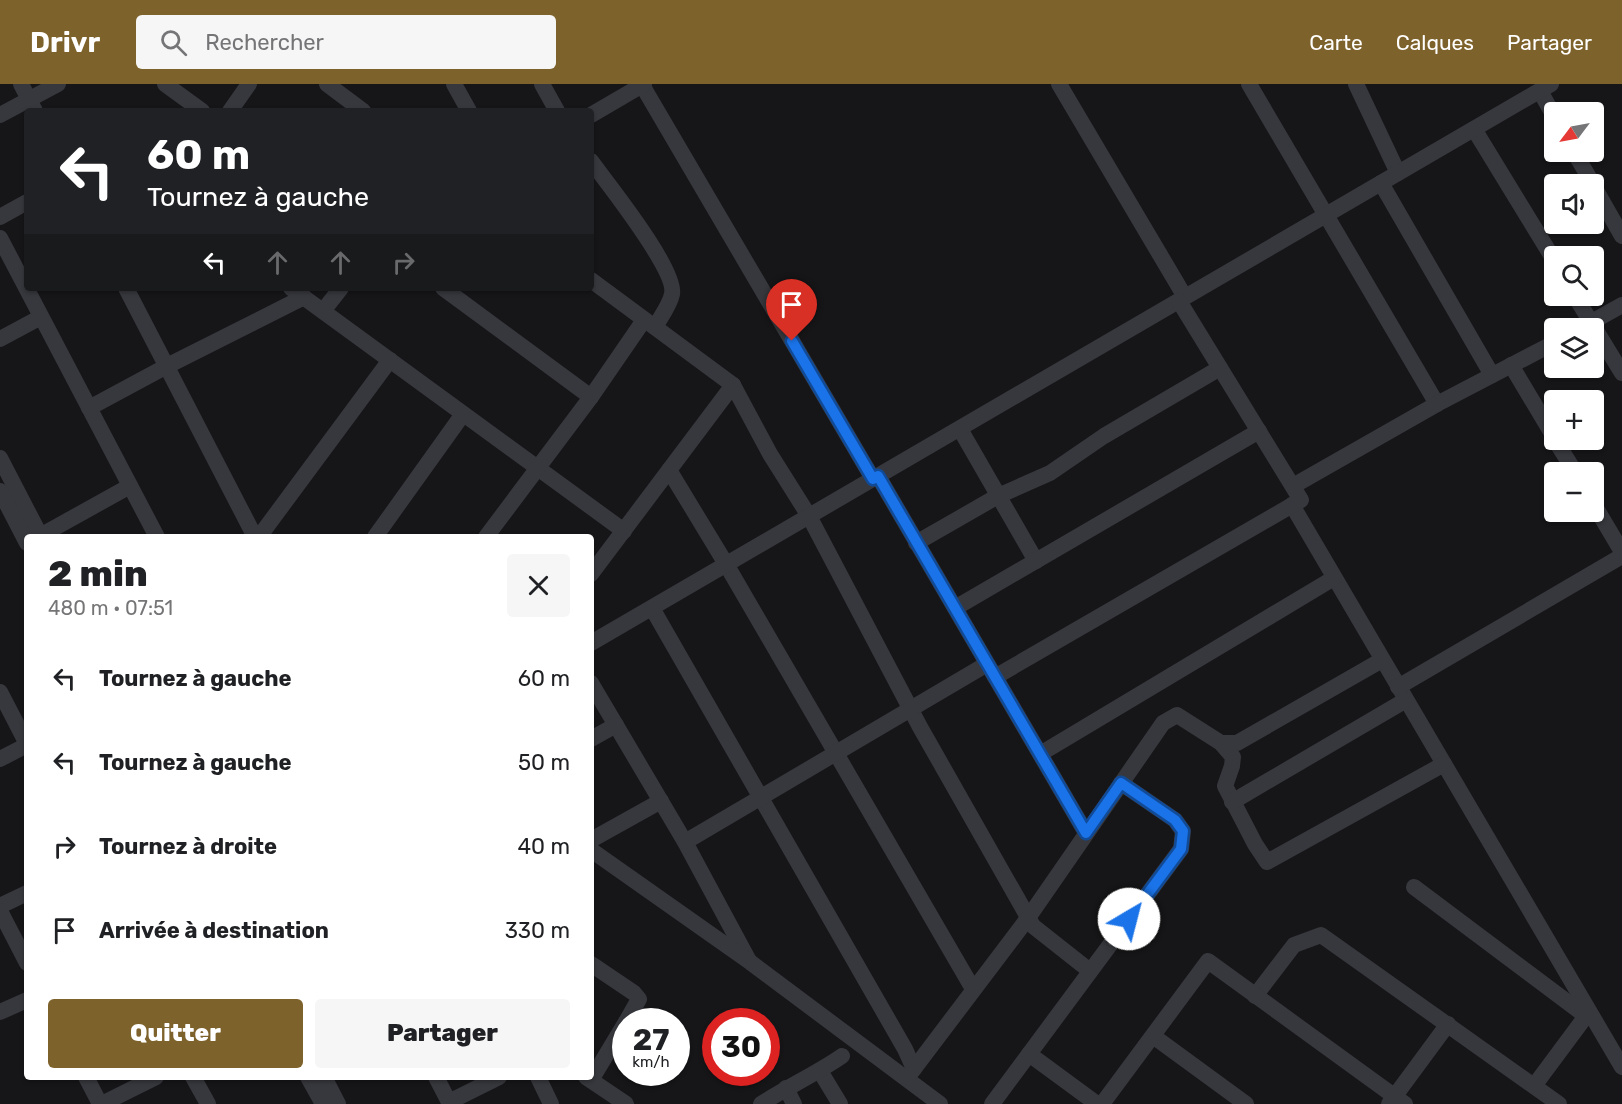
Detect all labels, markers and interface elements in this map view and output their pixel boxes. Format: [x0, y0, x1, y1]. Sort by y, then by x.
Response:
search box [136, 15, 556, 69]
text: Drivr [30, 26, 100, 59]
icon: search [157, 26, 190, 59]
text: Rechercher [205, 29, 324, 56]
text: Carte [1309, 30, 1363, 55]
text: Calques [1396, 30, 1474, 55]
text: Partager [1507, 30, 1592, 55]
north arrow [1544, 102, 1604, 162]
map controls [1544, 102, 1604, 522]
text: 60 m [147, 130, 250, 180]
icon: left [48, 132, 126, 210]
button: sound [1544, 174, 1604, 234]
text: Tournez à gauche [147, 181, 369, 213]
icon: left [198, 246, 231, 279]
icon: ahead [261, 246, 294, 279]
icon: ahead [324, 246, 357, 279]
icon: right [387, 246, 420, 279]
button: search [1544, 246, 1604, 306]
pin [766, 279, 817, 341]
icon: arrive [775, 288, 808, 321]
button: layers [1544, 318, 1604, 378]
button: + [1544, 390, 1604, 450]
button: − [1544, 462, 1604, 522]
text: 2 min [48, 552, 148, 595]
button: close [507, 554, 570, 617]
text: 480 m · 07:51 [48, 596, 173, 620]
icon: left [48, 662, 81, 695]
text: Tournez à gauche [99, 665, 292, 692]
text: 60 m [518, 665, 570, 692]
icon: left [48, 746, 81, 779]
text: Tournez à gauche [99, 749, 292, 776]
text: 50 m [518, 749, 570, 776]
icon: right [48, 830, 81, 863]
text: Tournez à droite [99, 833, 277, 860]
text: 40 m [517, 833, 570, 860]
position arrow [1097, 887, 1161, 951]
icon: arrive [48, 914, 81, 947]
text: Arrivée à destination [99, 917, 329, 944]
text: 330 m [505, 917, 570, 944]
button: Quitter [48, 999, 303, 1068]
button: Partager [315, 999, 570, 1068]
speed limit sign: 30 [702, 1008, 780, 1086]
text: 27 [633, 1022, 669, 1058]
text: km/h [632, 1053, 670, 1071]

